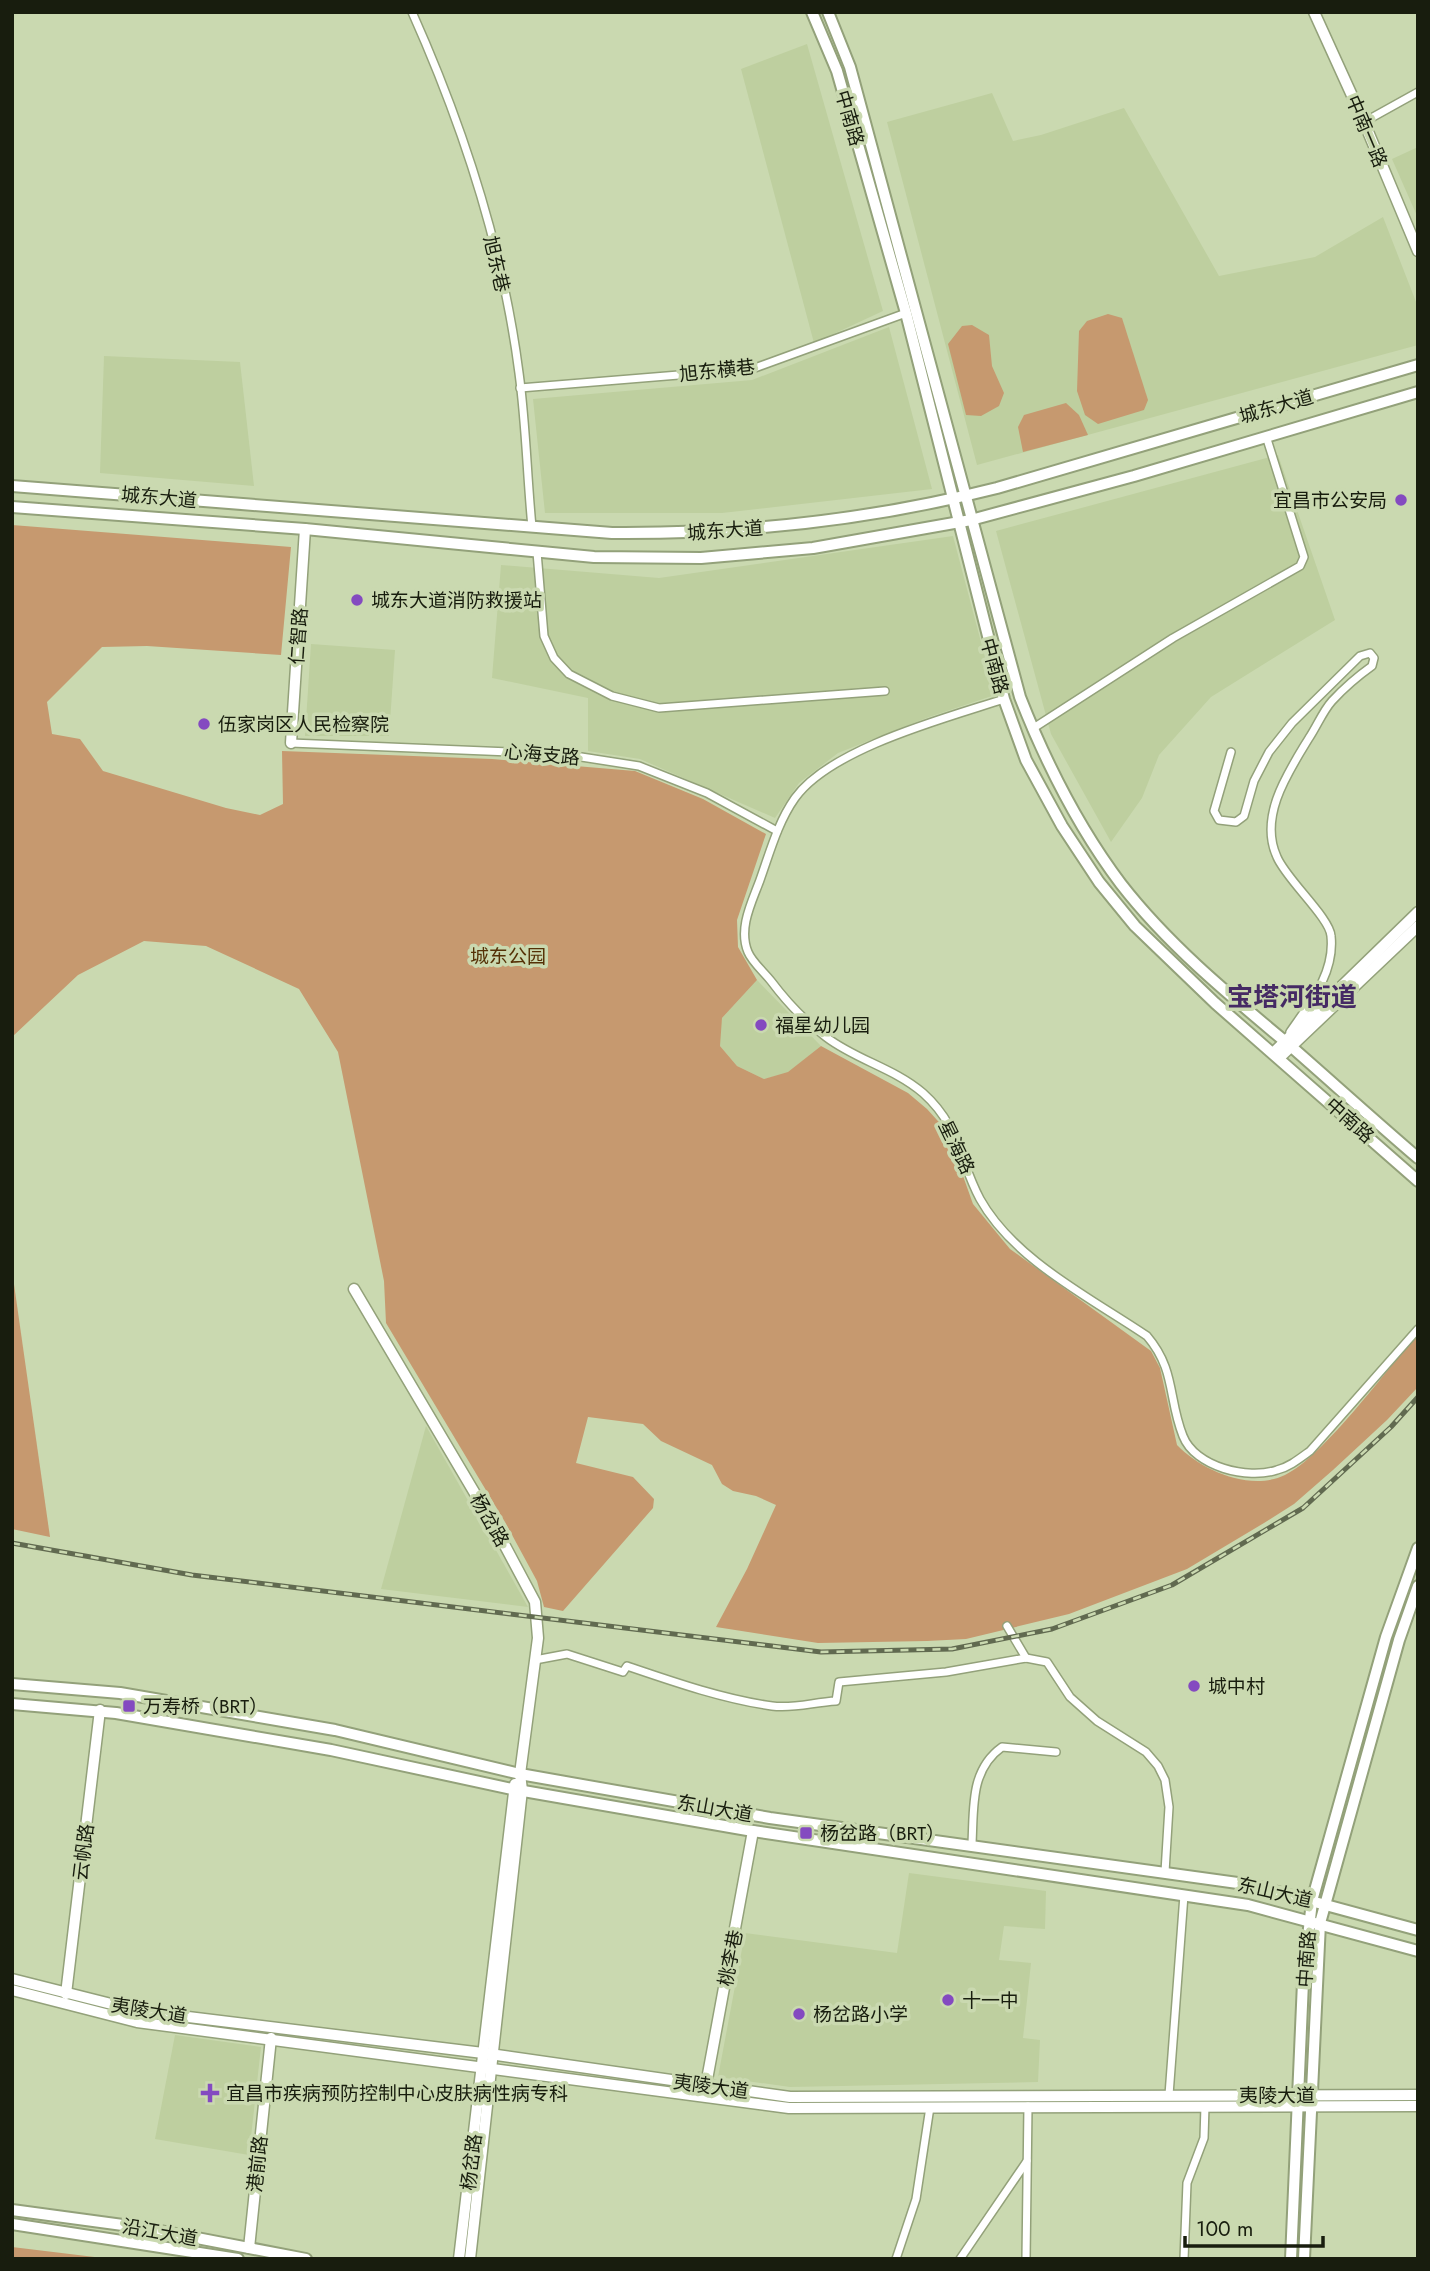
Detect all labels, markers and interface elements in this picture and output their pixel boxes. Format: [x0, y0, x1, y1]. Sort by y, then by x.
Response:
street label: 中南路 [829, 87, 870, 149]
street label: 中南一路 [1339, 91, 1394, 171]
street label: 旭东巷 [477, 233, 516, 295]
street label: 旭东横巷 [678, 353, 756, 388]
street label: 城东大道 [1236, 383, 1316, 430]
street label: 城东大道 [120, 481, 198, 514]
place label: 宜昌市公安局 [1273, 487, 1387, 514]
marker: 宜昌市公安局 [1393, 492, 1409, 508]
street label: 城东大道 [686, 514, 764, 547]
place label: 城东大道消防救援站 [371, 587, 542, 614]
marker: 城东大道消防救援站 [349, 592, 365, 608]
street label: 仁智路 [283, 607, 314, 665]
street label: 中南路 [974, 635, 1015, 697]
place label: 伍家岗区人民检察院 [218, 711, 389, 738]
marker: 伍家岗区人民检察院 [196, 716, 212, 732]
street label: 心海支路 [503, 738, 581, 771]
park label: 城东公园 [470, 943, 546, 970]
district label: 宝塔河街道 [1227, 978, 1357, 1016]
place label: 福星幼儿园 [775, 1012, 870, 1039]
marker: 福星幼儿园 [753, 1017, 769, 1033]
street label: 中南路 [1319, 1091, 1380, 1149]
street label: 星海路 [932, 1116, 981, 1179]
street label: 杨岔路 [464, 1489, 516, 1552]
place label: 城中村 [1208, 1673, 1265, 1700]
marker: 城中村 [1186, 1678, 1202, 1694]
place label: 万寿桥（BRT） [143, 1693, 268, 1720]
marker: 万寿桥（BRT） [121, 1698, 137, 1714]
street label: 东山大道 [675, 1789, 755, 1828]
place label: 杨岔路（BRT） [820, 1820, 945, 1847]
street label: 云帆路 [67, 1822, 100, 1882]
marker: 杨岔路（BRT） [798, 1825, 814, 1841]
street label: 东山大道 [1235, 1871, 1315, 1914]
street label: 桃李巷 [712, 1928, 749, 1989]
street label: 中南路 [1291, 1930, 1322, 1988]
place label: 十一中 [962, 1987, 1019, 2014]
street label: 夷陵大道 [109, 1991, 189, 2030]
marker: 十一中 [940, 1992, 956, 2008]
place label: 杨岔路小学 [813, 2001, 908, 2028]
marker: 杨岔路小学 [791, 2006, 807, 2022]
street label: 夷陵大道 [671, 2068, 750, 2105]
place label: 宜昌市疾病预防控制中心皮肤病性病专科 [226, 2080, 568, 2107]
street label: 夷陵大道 [1239, 2082, 1315, 2109]
marker: 宜昌市疾病预防控制中心皮肤病性病专科 [200, 2083, 220, 2103]
street label: 杨岔路 [455, 2132, 488, 2192]
street label: 港前路 [241, 2134, 274, 2194]
scale bar [1185, 2204, 1323, 2248]
street label: 沿江大道 [120, 2213, 200, 2252]
text: 100 m [1196, 2214, 1253, 2244]

